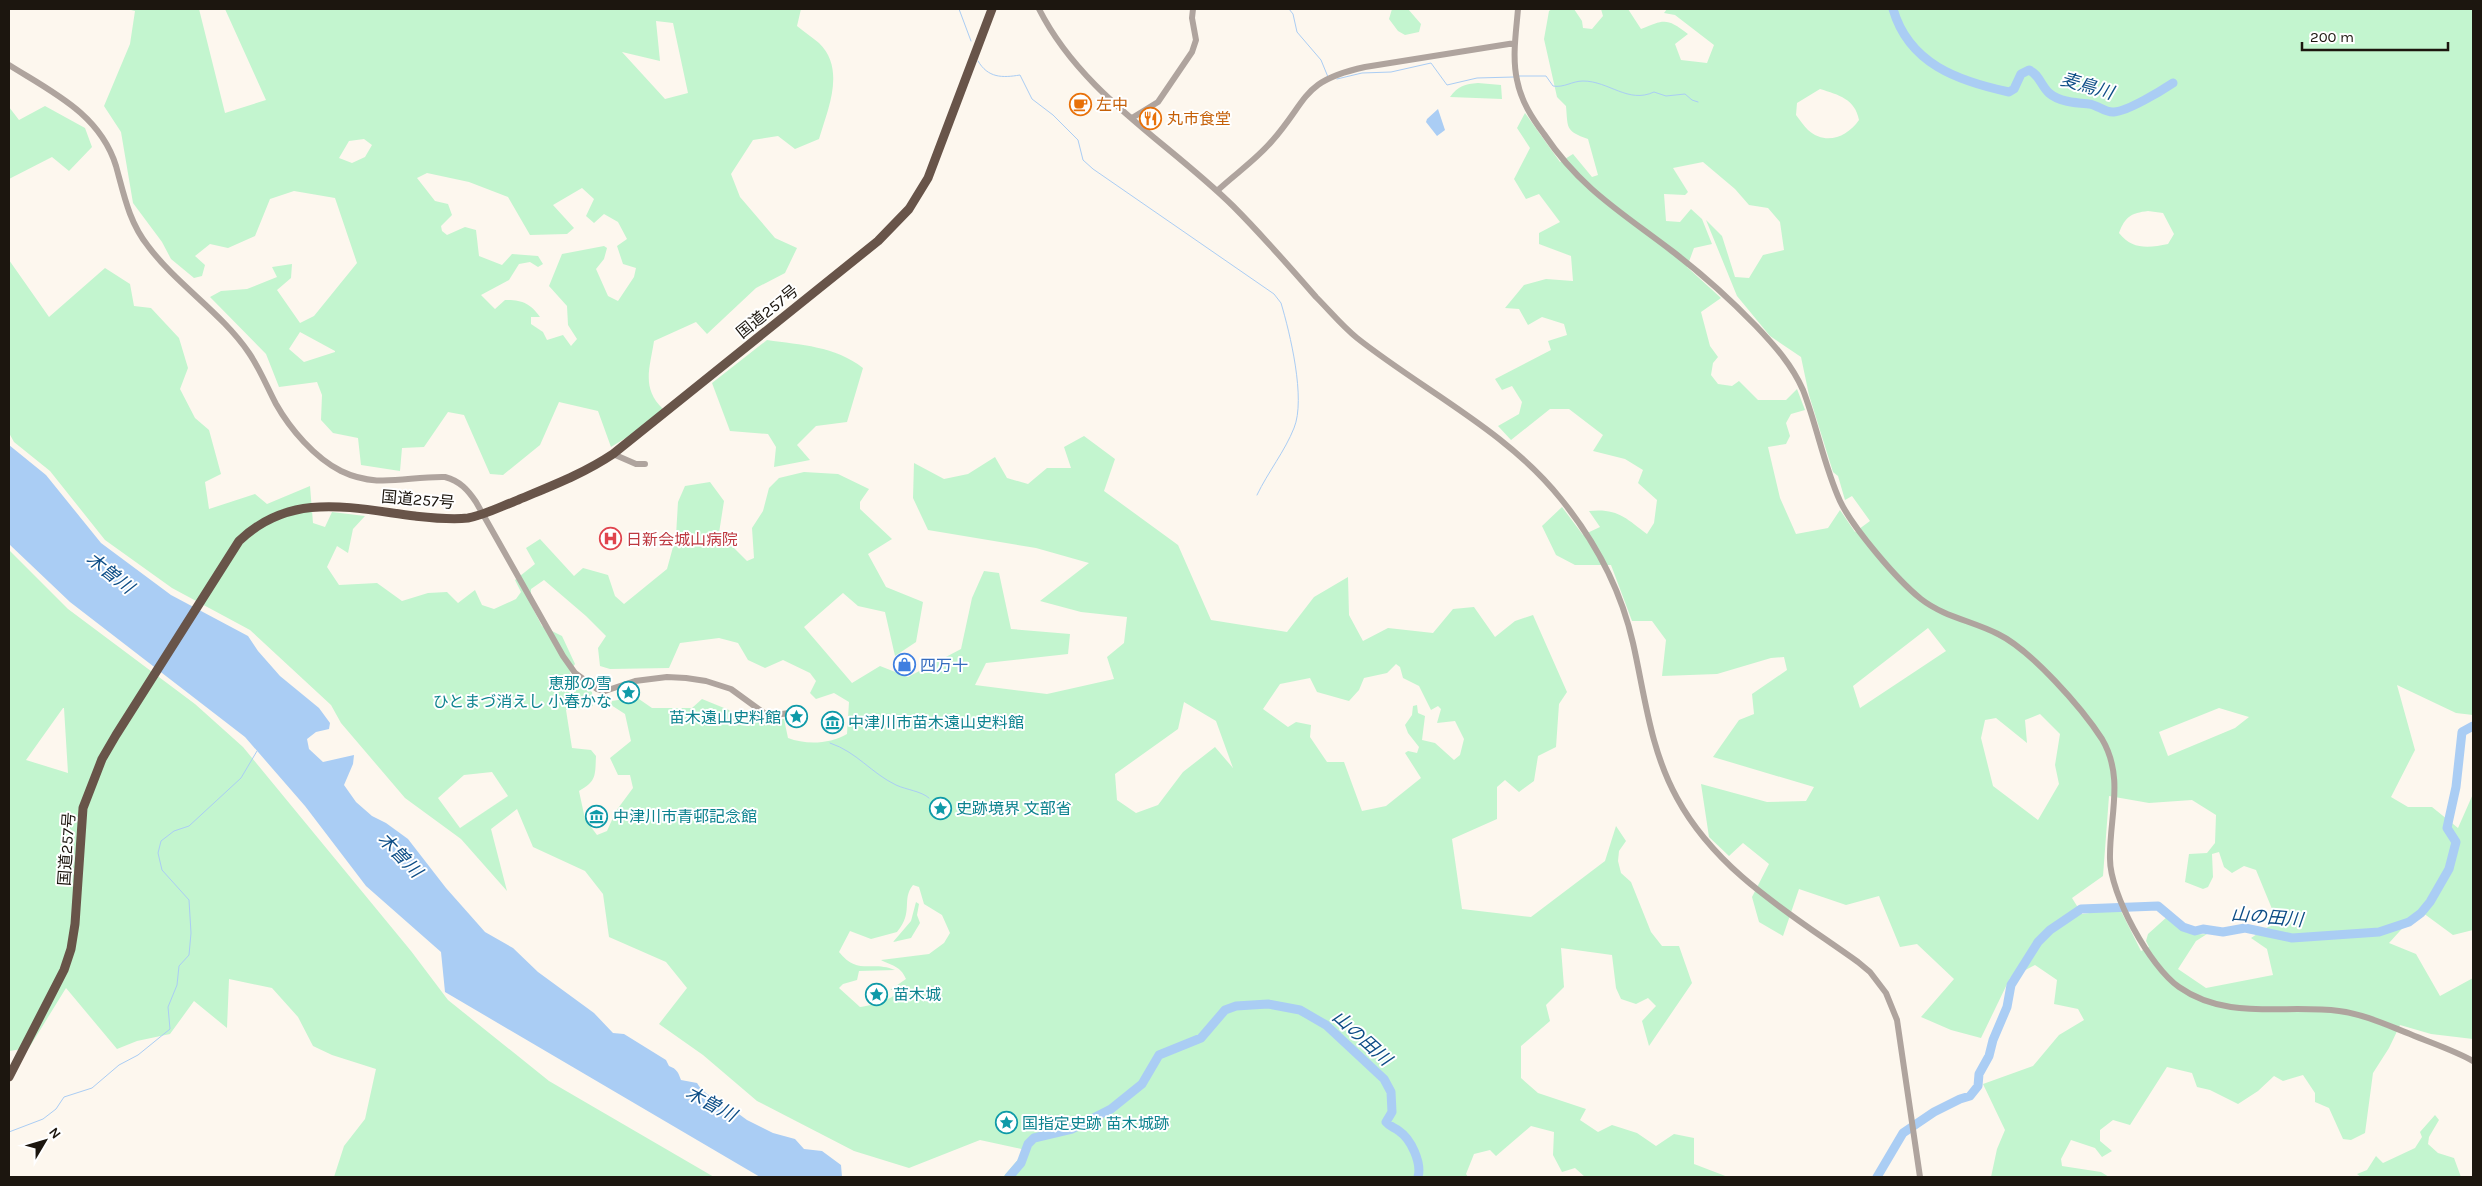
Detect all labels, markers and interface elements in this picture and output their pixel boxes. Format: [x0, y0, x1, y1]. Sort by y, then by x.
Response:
scale bar [2302, 20, 2448, 52]
text: 200 m [2310, 28, 2354, 46]
water label: 麦鳥川 [2058, 68, 2118, 105]
cafe icon: 左中 [1068, 92, 1092, 116]
place label: 左中 [1096, 95, 1128, 114]
restaurant icon: 丸市食堂 [1139, 106, 1163, 130]
place label: 丸市食堂 [1167, 109, 1231, 128]
street label: 国道257号 [733, 281, 802, 342]
street label: 国道257号 [380, 487, 456, 512]
hospital icon: 日新会城山病院 [598, 527, 622, 551]
place label: 日新会城山病院 [626, 530, 738, 549]
water label: 木曽川 [82, 548, 140, 600]
shop icon: 四万十 [892, 653, 916, 677]
place label: 四万十 [920, 656, 968, 675]
place label: 恵那の雪 ひとまづ消えし 小春かな [433, 674, 612, 711]
place icon: 恵那の雪 ひとまづ消えし 小春かな [616, 680, 640, 704]
place icon: 苗木遠山史料館 [785, 705, 809, 729]
place label: 苗木遠山史料館 [669, 708, 781, 727]
museum icon: 中津川市苗木遠山史料館 [820, 710, 844, 734]
place label: 中津川市苗木遠山史料館 [848, 713, 1024, 732]
place icon: 史跡境界 文部省 [928, 796, 952, 820]
place label: 史跡境界 文部省 [956, 799, 1072, 818]
museum icon: 中津川市青邨記念館 [585, 804, 609, 828]
place label: 中津川市青邨記念館 [613, 807, 757, 826]
street label: 国道257号 [54, 812, 79, 887]
water label: 木曽川 [373, 828, 428, 884]
water label: 山の田川 [2230, 903, 2306, 931]
place icon: 苗木城 [865, 982, 889, 1006]
place label: 苗木城 [893, 985, 941, 1004]
water label: 山の田川 [1328, 1006, 1398, 1072]
water label: 木曽川 [682, 1082, 742, 1127]
place icon: 国指定史跡 苗木城跡 [994, 1111, 1018, 1135]
place label: 国指定史跡 苗木城跡 [1022, 1114, 1170, 1133]
north arrow [20, 1116, 70, 1166]
text: N [45, 1124, 65, 1142]

